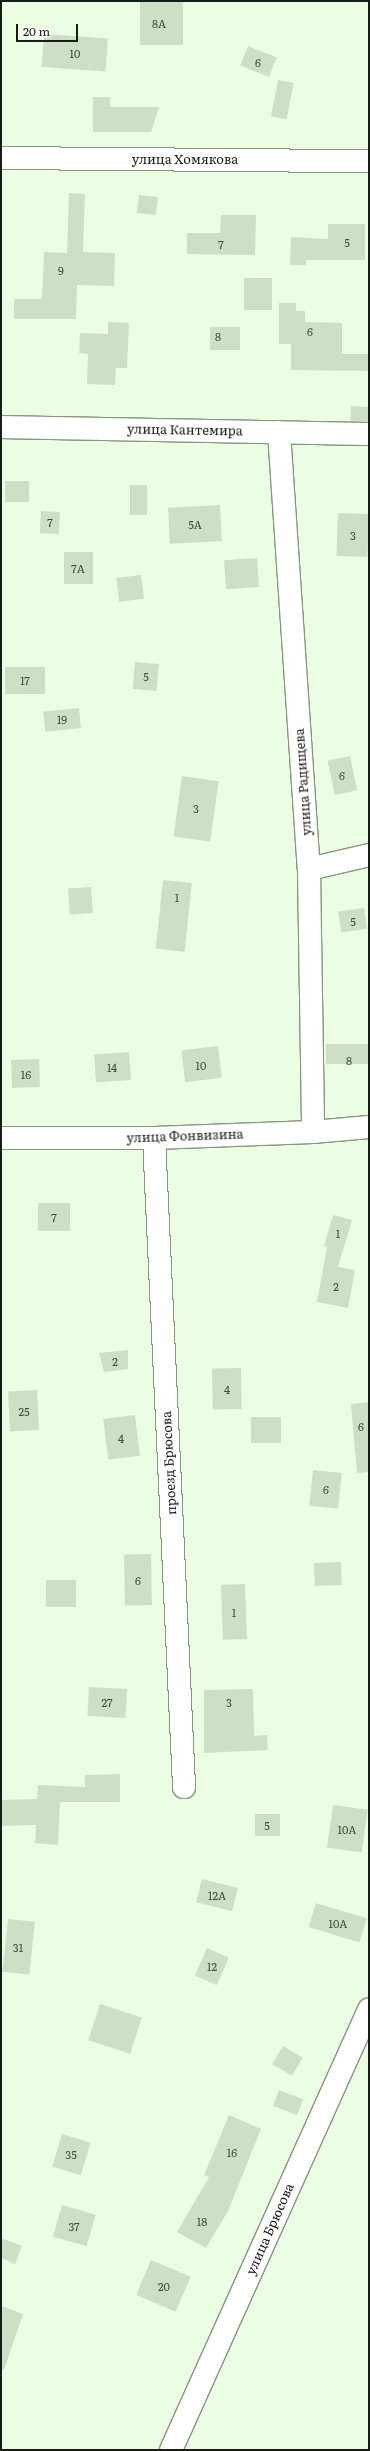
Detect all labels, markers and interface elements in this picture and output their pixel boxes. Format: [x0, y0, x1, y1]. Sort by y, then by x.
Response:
scale bar [18, 16, 80, 42]
house number: 8А [152, 16, 166, 30]
text: 20 m [23, 22, 50, 40]
house number: 10 [70, 46, 80, 60]
house number: 6 [255, 55, 261, 69]
street label: улица Хомякова [132, 151, 238, 167]
house number: 5 [344, 235, 350, 249]
house number: 7 [218, 237, 224, 251]
house number: 9 [58, 263, 64, 277]
house number: 6 [307, 324, 313, 338]
house number: 8 [215, 329, 221, 343]
street label: улица Кантемира [127, 421, 243, 439]
house number: 7 [47, 515, 53, 529]
house number: 5А [188, 517, 202, 531]
house number: 3 [350, 528, 356, 542]
house number: 7А [71, 561, 85, 575]
house number: 5 [143, 669, 149, 683]
house number: 17 [20, 673, 30, 687]
house number: 19 [57, 712, 67, 726]
street label: улица Радищева [291, 728, 315, 836]
house number: 6 [339, 768, 345, 782]
house number: 3 [193, 801, 199, 815]
house number: 1 [175, 890, 179, 904]
house number: 5 [350, 914, 356, 928]
house number: 8 [346, 1053, 352, 1067]
house number: 10 [196, 1058, 206, 1072]
house number: 14 [107, 1060, 117, 1074]
house number: 16 [21, 1067, 31, 1081]
street label: улица Фонвизина [126, 1126, 244, 1146]
house number: 7 [51, 1210, 57, 1224]
house number: 1 [336, 1226, 340, 1240]
house number: 2 [333, 1279, 339, 1293]
house number: 2 [112, 1354, 118, 1368]
house number: 4 [224, 1382, 230, 1396]
house number: 25 [18, 1404, 30, 1418]
street label: проезд Брюсова [158, 1411, 180, 1515]
house number: 6 [358, 1419, 364, 1433]
house number: 4 [118, 1431, 124, 1445]
house number: 6 [323, 1482, 329, 1496]
house number: 6 [135, 1573, 141, 1587]
house number: 1 [232, 1605, 236, 1619]
house number: 27 [101, 1695, 113, 1709]
house number: 3 [226, 1695, 232, 1709]
house number: 5 [264, 1818, 270, 1832]
house number: 10А [338, 1822, 356, 1836]
house number: 12А [208, 1888, 226, 1902]
house number: 10А [329, 1916, 347, 1930]
house number: 31 [13, 1940, 23, 1954]
house number: 12 [207, 1959, 217, 1973]
house number: 16 [227, 2145, 237, 2159]
house number: 35 [65, 2147, 77, 2161]
street label: улица Брюсова [243, 2181, 297, 2277]
house number: 18 [197, 2214, 207, 2228]
house number: 37 [68, 2219, 80, 2233]
house number: 20 [158, 2279, 170, 2293]

